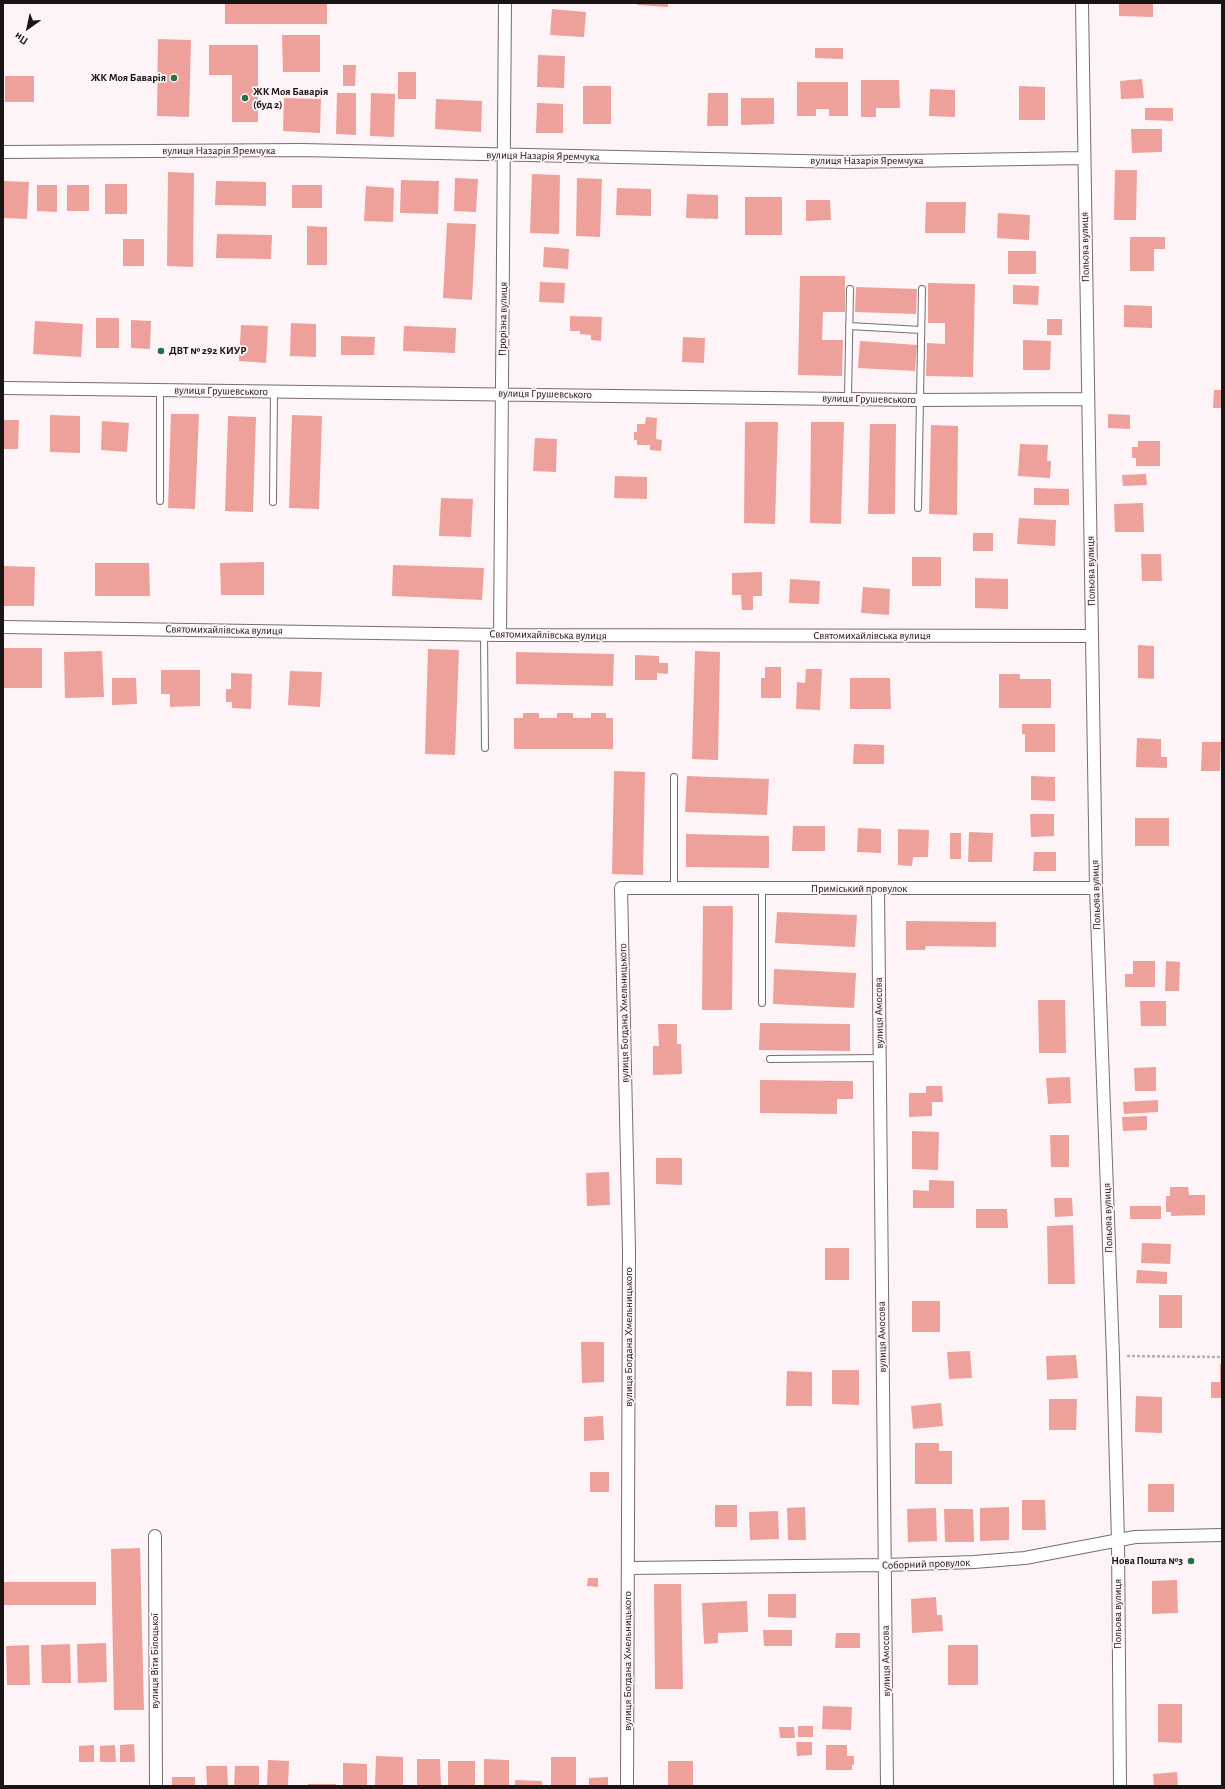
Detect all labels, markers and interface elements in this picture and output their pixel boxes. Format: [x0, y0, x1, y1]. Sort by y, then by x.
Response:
north arrow [8, 8, 48, 48]
text: Пн [13, 30, 30, 47]
place label: ЖК Моя Баварія [91, 71, 166, 85]
marker: ЖК Моя Баварія [169, 73, 179, 83]
place label: ЖК Моя Баварія (буд 2) [253, 85, 328, 111]
marker: ЖК Моя Баварія (буд 2) [240, 93, 250, 103]
street label: вулиця Назарія Яремчука [162, 144, 276, 158]
street label: вулиця Назарія Яремчука [486, 148, 600, 164]
street label: вулиця Назарія Яремчука [810, 154, 924, 168]
street label: Польова вулиця [1078, 212, 1092, 282]
street label: Прорізна вулиця [496, 282, 510, 356]
place label: ДВТ № 292 КИУР [169, 344, 246, 358]
marker: ДВТ № 292 КИУР [156, 346, 166, 356]
street label: вулиця Грушевського [174, 384, 268, 398]
street label: вулиця Грушевського [498, 387, 592, 401]
street label: вулиця Грушевського [822, 392, 916, 406]
street label: Польова вулиця [1084, 536, 1098, 606]
street label: Святомихайлівська вулиця [165, 622, 283, 638]
street label: Святомихайлівська вулиця [489, 627, 607, 643]
street label: Святомихайлівська вулиця [813, 629, 931, 643]
street label: Польова вулиця [1088, 860, 1104, 930]
street label: Приміський провулок [811, 882, 907, 896]
street label: вулиця Богдана Хмельницького [616, 943, 632, 1083]
street label: вулиця Амосова [872, 977, 886, 1049]
street label: Польова вулиця [1100, 1183, 1116, 1253]
street label: вулиця Богдана Хмельницького [622, 1267, 636, 1407]
street label: вулиця Амосова [875, 1301, 889, 1373]
place label: Нова Пошта №3 [1111, 1554, 1183, 1568]
street label: Соборний провулок [882, 1556, 970, 1572]
marker: Нова Пошта №3 [1186, 1556, 1196, 1566]
street label: Польова вулиця [1111, 1579, 1125, 1649]
street label: вулиця Богдана Хмельницького [621, 1591, 635, 1731]
street label: вулиця Віти Білоцької [148, 1613, 162, 1709]
street label: вулиця Амосова [879, 1625, 893, 1697]

